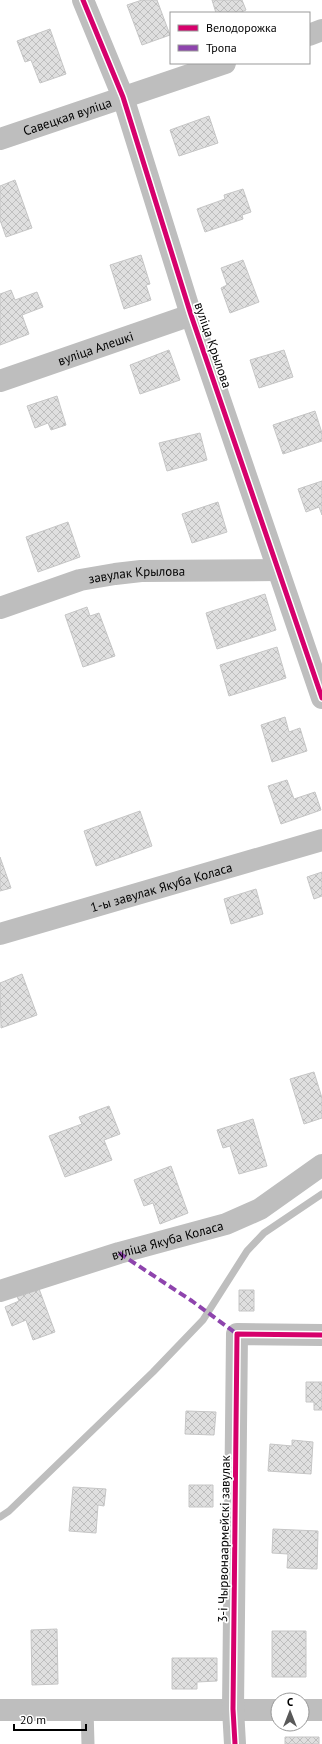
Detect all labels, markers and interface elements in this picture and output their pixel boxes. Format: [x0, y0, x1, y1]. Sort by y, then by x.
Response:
legend [170, 12, 310, 64]
text: Велодорожка [206, 20, 277, 35]
text: Тропа [206, 40, 237, 55]
street label: Савецкая вуліца [21, 93, 114, 139]
street label: вуліца Крылова [190, 300, 236, 390]
street label: вуліца Алешкі [55, 327, 136, 369]
street label: завулак Крылова [87, 562, 185, 587]
street label: 1-ы завулак Якуба Коласа [88, 858, 234, 916]
street label: вуліца Якуба Коласа [109, 1217, 225, 1263]
street label: 3-і Чырвонаармейскі завулак [214, 1454, 234, 1623]
north arrow [270, 1692, 310, 1732]
text: С [287, 1695, 293, 1709]
scale bar [14, 1706, 86, 1732]
text: 20 m [20, 1712, 46, 1727]

